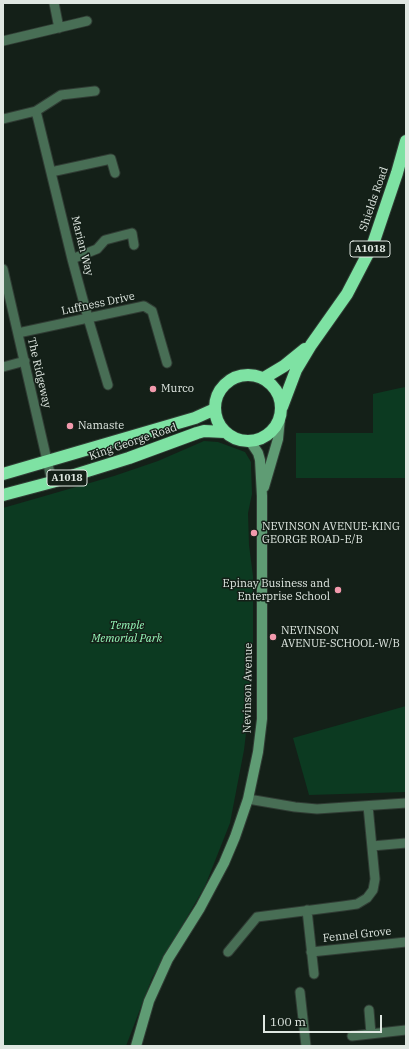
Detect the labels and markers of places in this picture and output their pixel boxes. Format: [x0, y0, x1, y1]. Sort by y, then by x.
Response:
place label: Murco [161, 382, 194, 396]
marker: Murco [148, 384, 158, 394]
place label: Namaste [78, 419, 124, 433]
marker: Namaste [65, 421, 75, 431]
place label: NEVINSON AVENUE-KING GEORGE ROAD-E/B [262, 520, 400, 546]
marker: NEVINSON AVENUE-KING GEORGE ROAD-E/B [249, 528, 259, 538]
place label: Epinay Business and Enterprise School [223, 577, 330, 603]
marker: Epinay Business and Enterprise School [333, 585, 343, 595]
place label: NEVINSON AVENUE-SCHOOL-W/B [281, 624, 400, 650]
marker: NEVINSON AVENUE-SCHOOL-W/B [268, 632, 278, 642]

